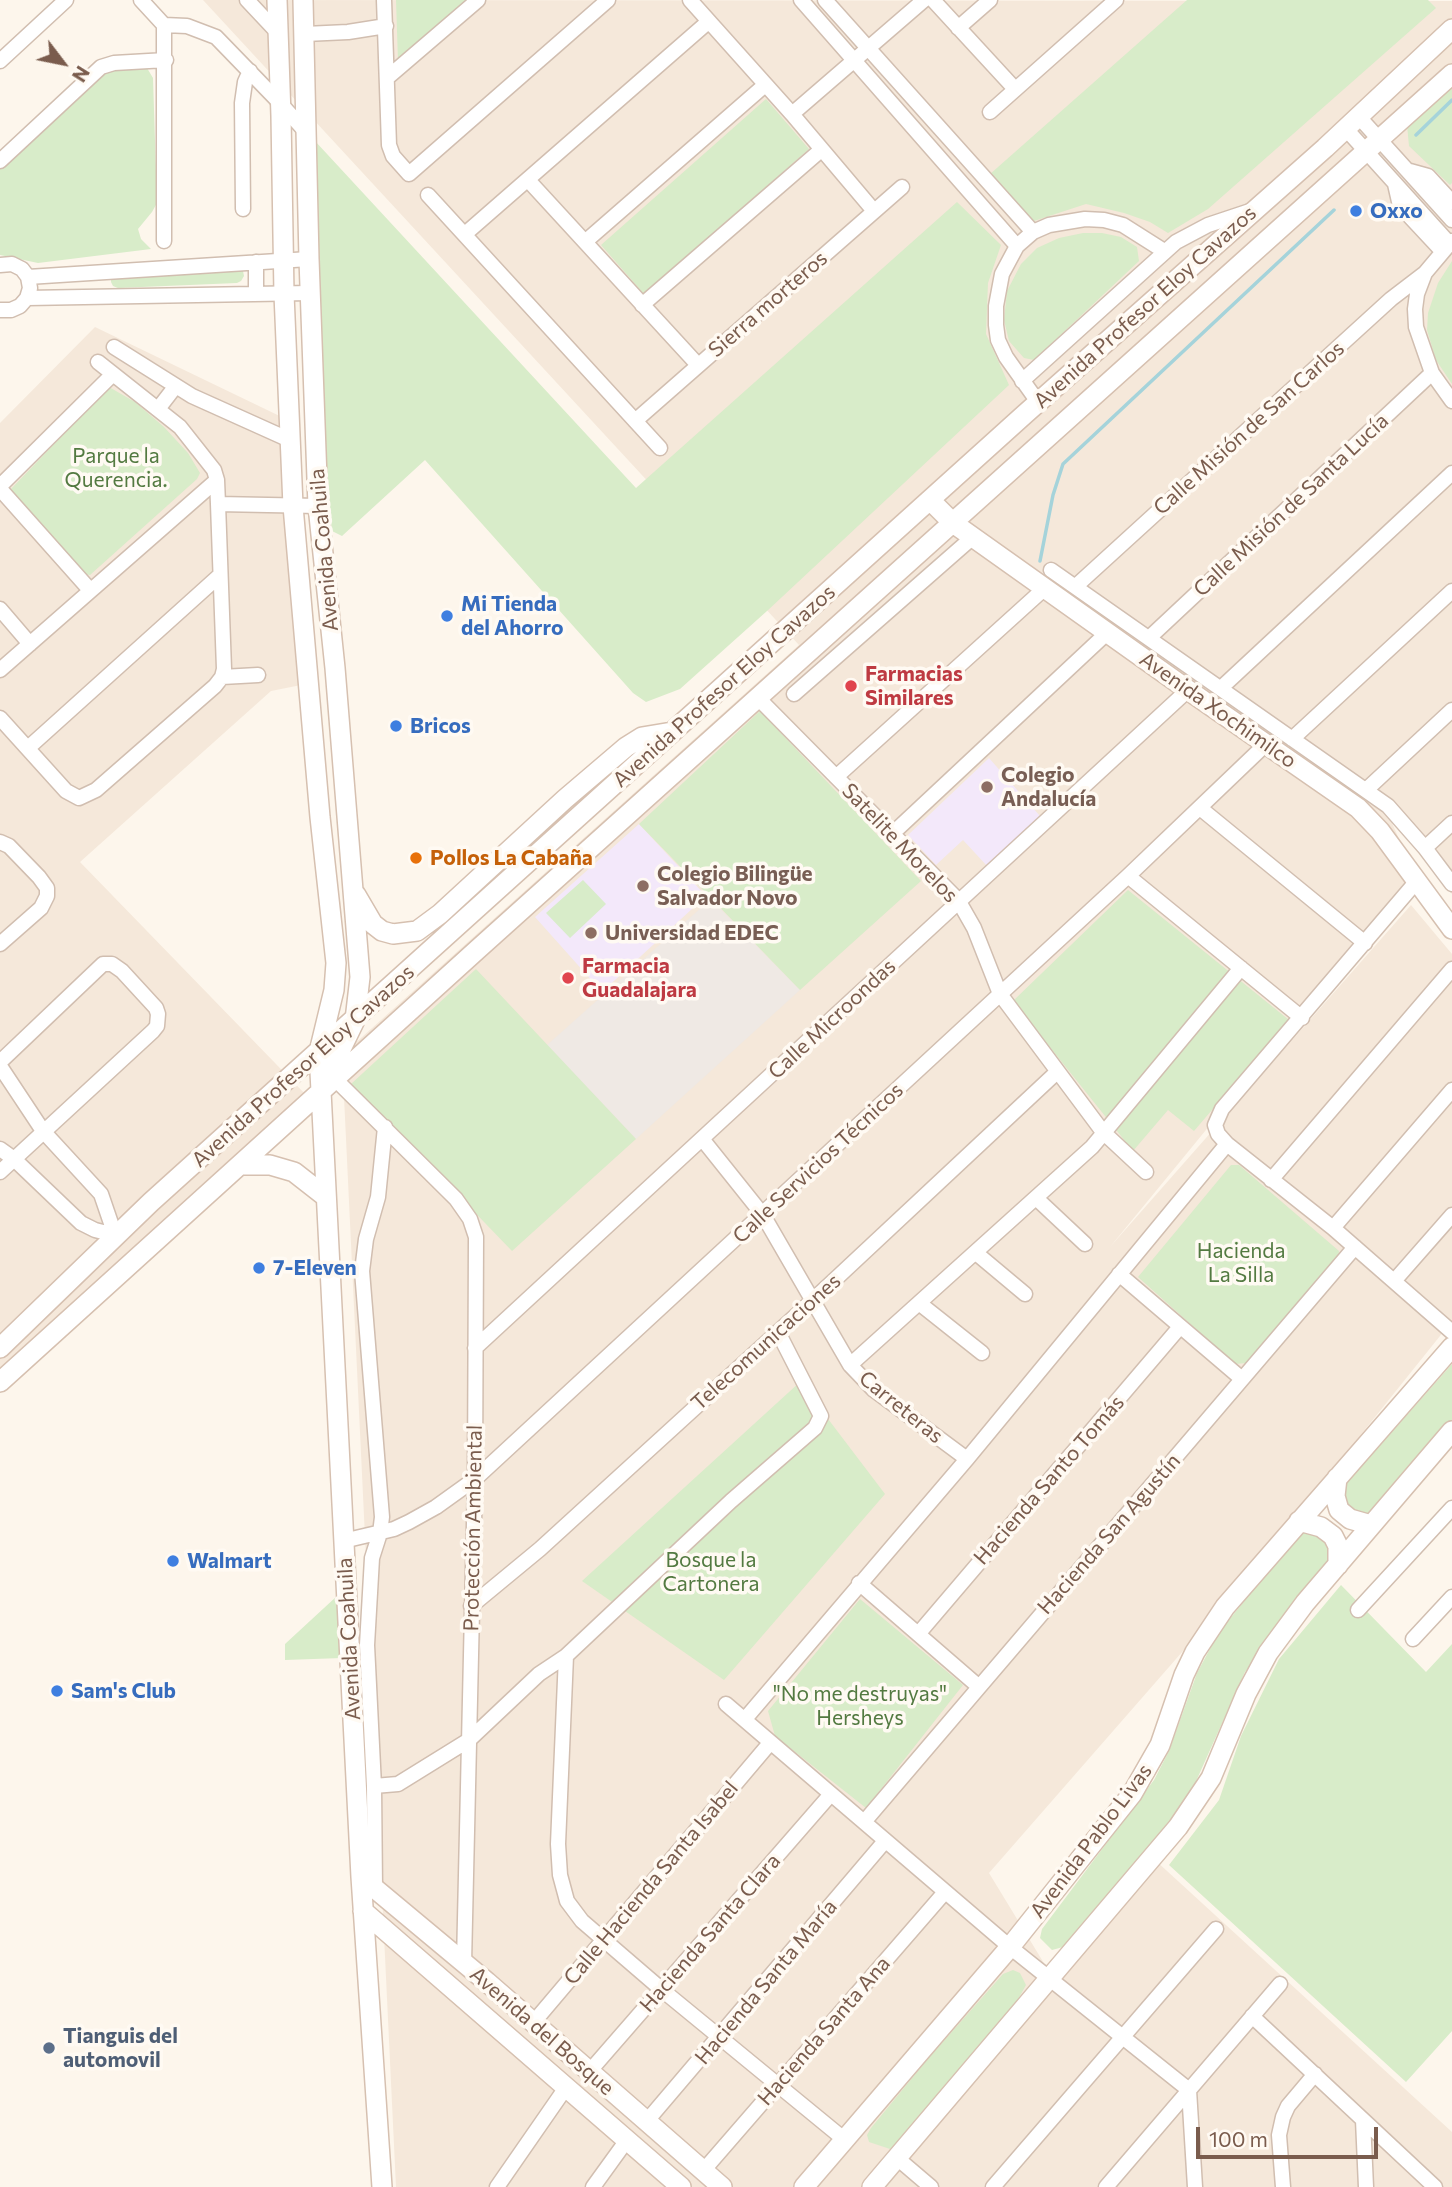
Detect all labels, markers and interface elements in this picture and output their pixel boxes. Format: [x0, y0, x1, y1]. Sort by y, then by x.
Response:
north arrow [28, 28, 98, 98]
text: N [68, 62, 95, 87]
place label: Oxxo [1370, 198, 1423, 224]
street label: Avenida Profesor Eloy Cavazos [1029, 200, 1261, 414]
marker: Oxxo [1348, 203, 1364, 219]
street label: Sierra morteros [703, 246, 833, 362]
street label: Calle Misión de San Carlos [1149, 336, 1349, 520]
street label: Calle Misión de Santa Lucía [1188, 408, 1394, 602]
park label: Parque la Querencia. [65, 443, 167, 493]
street label: Avenida Coahuila [304, 468, 344, 632]
street label: Avenida Profesor Eloy Cavazos [608, 579, 840, 793]
place label: Mi Tienda del Ahorro [461, 591, 563, 641]
marker: Mi Tienda del Ahorro [439, 608, 455, 624]
street label: Avenida Xochimilco [1135, 646, 1301, 774]
place label: Farmacias Similares [865, 661, 963, 711]
marker: Farmacias Similares [843, 678, 859, 694]
place label: Bricos [410, 713, 471, 739]
marker: Bricos [388, 718, 404, 734]
place label: Colegio Andalucía [1001, 762, 1096, 812]
street label: Satelite Morelos [837, 778, 963, 908]
marker: Colegio Andalucía [979, 779, 995, 795]
place label: Pollos La Cabaña [430, 845, 593, 871]
marker: Pollos La Cabaña [408, 850, 424, 866]
place label: Colegio Bilingüe Salvador Novo [657, 861, 813, 911]
marker: Colegio Bilingüe Salvador Novo [635, 878, 651, 894]
place label: Universidad EDEC [605, 920, 779, 946]
marker: Universidad EDEC [583, 925, 599, 941]
place label: Farmacia Guadalajara [582, 953, 697, 1003]
street label: Calle Microondas [763, 954, 901, 1084]
street label: Avenida Profesor Eloy Cavazos [187, 959, 419, 1173]
marker: Farmacia Guadalajara [560, 970, 576, 986]
street label: Calle Servicios Técnicos [728, 1077, 908, 1249]
park label: Hacienda La Silla [1197, 1238, 1285, 1288]
place label: 7-Eleven [273, 1255, 357, 1281]
marker: 7-Eleven [251, 1260, 267, 1276]
street label: Telecomunicaciones [686, 1268, 846, 1416]
street label: Carreteras [854, 1365, 948, 1449]
street label: Hacienda Santo Tomás [969, 1390, 1129, 1570]
street label: Protección Ambiental [459, 1425, 487, 1631]
street label: Hacienda San Agustín [1032, 1448, 1186, 1620]
park label: Bosque la Cartonera [662, 1547, 760, 1597]
place label: Walmart [187, 1548, 272, 1574]
marker: Walmart [165, 1553, 181, 1569]
street label: Avenida Coahuila [332, 1557, 366, 1721]
place label: Sam's Club [71, 1678, 176, 1704]
park label: "No me destruyas" Hersheys [773, 1681, 947, 1731]
marker: Sam's Club [49, 1683, 65, 1699]
street label: Avenida Pablo Livas [1025, 1759, 1157, 1923]
street label: Calle Hacienda Santa Isabel [558, 1776, 744, 1990]
street label: Hacienda Santa Clara [634, 1849, 786, 2017]
street label: Hacienda Santa María [690, 1894, 842, 2070]
street label: Hacienda Santa Ana [752, 1951, 896, 2111]
street label: Avenida del Bosque [465, 1962, 619, 2100]
place label: Tianguis del automovil [63, 2023, 178, 2073]
marker: Tianguis del automovil [41, 2040, 57, 2056]
scale bar [1200, 2114, 1382, 2158]
text: 100 m [1209, 2126, 1268, 2151]

